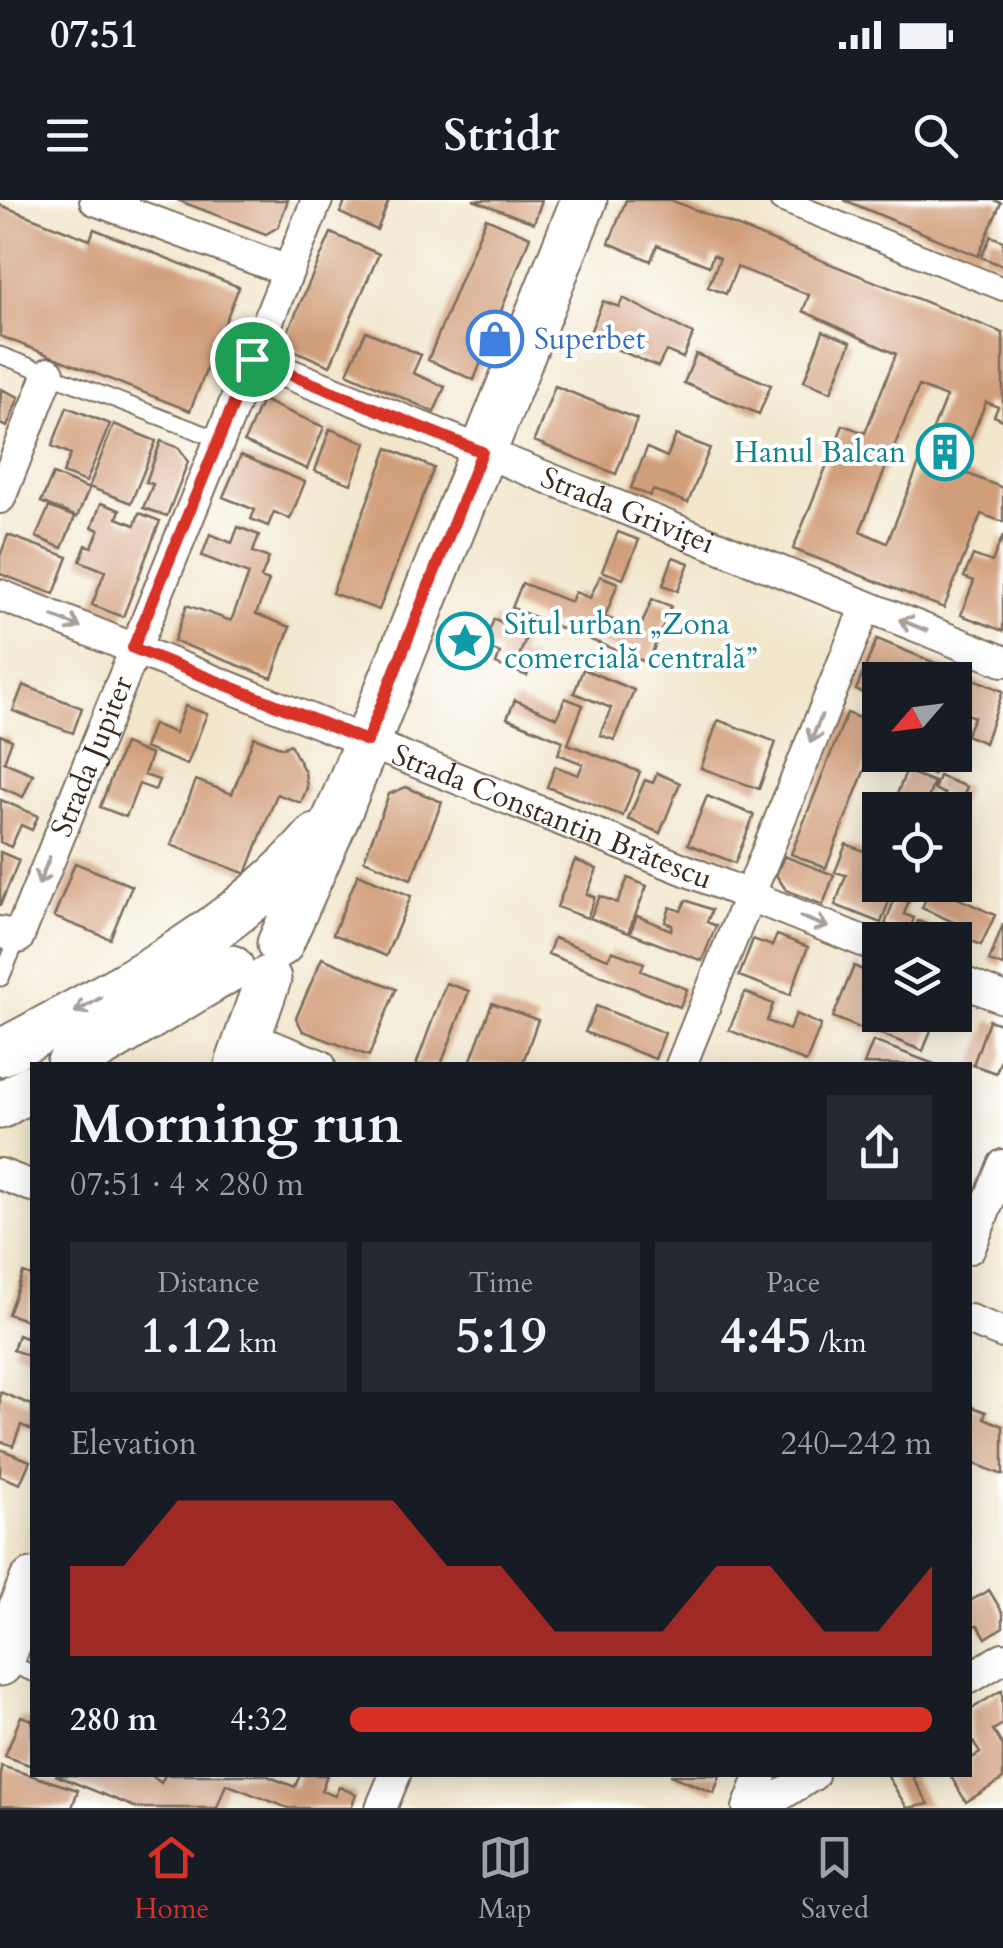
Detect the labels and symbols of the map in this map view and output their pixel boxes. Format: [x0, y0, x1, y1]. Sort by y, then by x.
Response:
shop icon: Superbet [465, 309, 525, 369]
pin [210, 317, 295, 402]
place label: Superbet [534, 319, 646, 360]
building icon: Hanul Balcan [915, 422, 975, 482]
place label: Hanul Balcan [734, 432, 906, 473]
street label: Strada Griviței [535, 457, 720, 564]
place label: Situl urban „Zona comercială centrală” [504, 604, 758, 679]
place icon: Situl urban „Zona comercială centrală” [435, 611, 495, 671]
one-way arrow [51, 614, 81, 632]
one-way arrow [898, 614, 928, 632]
north arrow [862, 662, 972, 772]
street label: Strada Jupiter [41, 670, 143, 843]
one-way arrow [806, 713, 824, 743]
street label: Strada Constantin Brătescu [386, 734, 718, 900]
one-way arrow [34, 855, 52, 886]
one-way arrow [798, 914, 829, 932]
one-way arrow [73, 996, 103, 1016]

